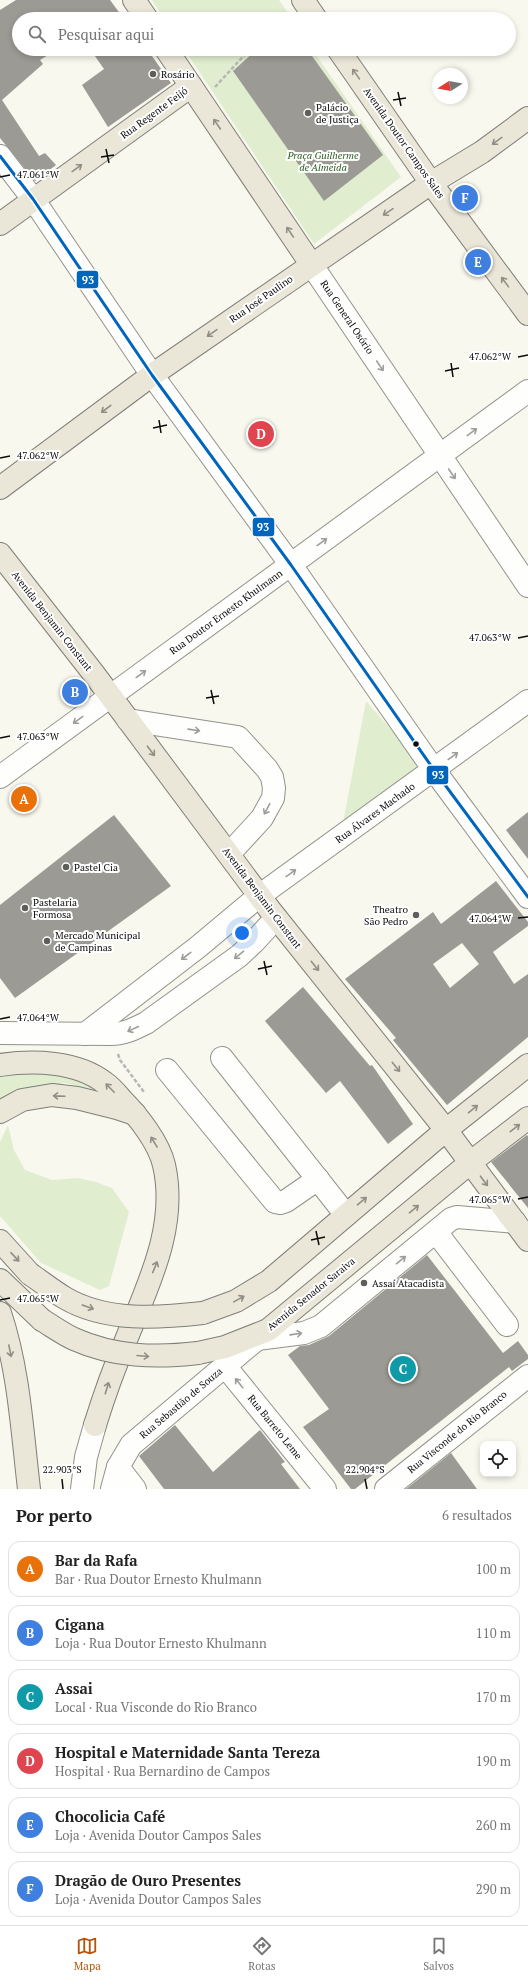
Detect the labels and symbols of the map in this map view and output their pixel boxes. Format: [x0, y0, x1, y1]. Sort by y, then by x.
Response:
place label: Rosário [161, 68, 195, 81]
north arrow [432, 68, 468, 104]
marker: Rosário [148, 69, 158, 79]
one-way arrow [352, 69, 360, 80]
street label: Rua Regente Feijó [118, 84, 191, 142]
street label: Avenida Doutor Campos Sales [361, 85, 447, 201]
place label: Palácio de Justiça [316, 101, 359, 126]
marker: Palácio de Justiça [303, 108, 313, 118]
one-way arrow [213, 119, 221, 130]
one-way arrow [491, 137, 502, 145]
park label: Praça Guilherme de Almeida [286, 149, 359, 174]
one-way arrow [71, 164, 82, 172]
text: 47.061°W [17, 168, 60, 181]
pin: F [452, 183, 478, 213]
one-way arrow [383, 208, 394, 216]
one-way arrow [286, 226, 294, 237]
pin: E [465, 247, 491, 277]
line badge: 93 [76, 270, 99, 289]
street label: Rua José Paulino [227, 272, 296, 326]
text: 93 [82, 273, 94, 287]
one-way arrow [501, 277, 509, 288]
street label: Rua General Osório [317, 278, 377, 357]
one-way arrow [206, 329, 217, 337]
text: 47.062°W [469, 350, 512, 363]
one-way arrow [376, 360, 384, 371]
one-way arrow [101, 405, 112, 413]
pin: D [248, 419, 274, 449]
one-way arrow [466, 428, 477, 436]
text: 47.062°W [17, 449, 60, 462]
one-way arrow [448, 468, 456, 479]
line badge: 93 [252, 517, 275, 537]
text: 93 [257, 520, 269, 534]
one-way arrow [316, 538, 327, 546]
street label: Rua Doutor Ernesto Khulmann [167, 567, 285, 657]
street label: Avenida Benjamin Constant [9, 568, 95, 674]
text: 47.063°W [469, 631, 512, 644]
one-way arrow [136, 669, 147, 678]
pin: B [62, 677, 88, 707]
one-way arrow [73, 715, 84, 724]
one-way arrow [187, 726, 200, 734]
text: 47.063°W [17, 730, 60, 743]
unlabelled marker [411, 739, 421, 749]
one-way arrow [147, 745, 155, 756]
one-way arrow [448, 752, 459, 760]
line badge: 93 [426, 765, 449, 785]
text: 93 [432, 768, 444, 782]
street label: Rua Álvares Machado [333, 779, 418, 846]
pin: A [11, 784, 37, 814]
one-way arrow [263, 802, 270, 814]
street label: Avenida Benjamin Constant [220, 845, 305, 951]
place label: Pastel Cia [74, 861, 118, 874]
marker: Pastel Cia [61, 862, 71, 872]
one-way arrow [285, 869, 296, 877]
place label: Pastelaria Formosa [33, 896, 77, 921]
marker: Pastelaria Formosa [20, 903, 30, 913]
place label: Theatro São Pedro [364, 903, 408, 928]
marker: Theatro São Pedro [411, 910, 421, 920]
text: 47.064°W [469, 912, 512, 925]
your location [232, 923, 252, 943]
place label: Mercado Municipal de Campinas [55, 929, 141, 954]
marker: Mercado Municipal de Campinas [42, 936, 52, 946]
one-way arrow [234, 951, 245, 960]
one-way arrow [181, 952, 192, 961]
one-way arrow [310, 960, 319, 971]
text: 47.064°W [17, 1011, 60, 1024]
one-way arrow [127, 1026, 139, 1033]
one-way arrow [392, 1062, 400, 1073]
one-way arrow [105, 1083, 115, 1092]
one-way arrow [53, 1092, 66, 1099]
one-way arrow [467, 1105, 478, 1113]
one-way arrow [510, 1124, 521, 1132]
one-way arrow [149, 1136, 157, 1148]
one-way arrow [480, 1175, 489, 1186]
text: 47.065°W [469, 1193, 512, 1206]
one-way arrow [357, 1197, 368, 1206]
one-way arrow [409, 1205, 419, 1214]
one-way arrow [10, 1252, 19, 1262]
street label: Avenida Senador Saraiva [264, 1255, 358, 1333]
one-way arrow [396, 1256, 406, 1265]
one-way arrow [151, 1262, 159, 1274]
place label: Assaí Atacadista [372, 1277, 444, 1290]
marker: Assaí Atacadista [359, 1278, 369, 1288]
text: 47.065°W [17, 1292, 60, 1305]
one-way arrow [233, 1295, 245, 1302]
one-way arrow [81, 1303, 93, 1311]
one-way arrow [289, 1330, 302, 1338]
one-way arrow [7, 1344, 15, 1357]
one-way arrow [136, 1353, 149, 1360]
pin: C [390, 1354, 416, 1384]
street label: Rua Sebastião de Souza [137, 1365, 225, 1441]
one-way arrow [234, 1377, 243, 1388]
one-way arrow [104, 1382, 111, 1395]
street label: Rua Visconde do Rio Branco [405, 1388, 510, 1476]
street label: Rua Barreto Leme [245, 1392, 305, 1462]
text: 22.903°S [42, 1463, 82, 1476]
text: 22.904°S [345, 1463, 385, 1476]

